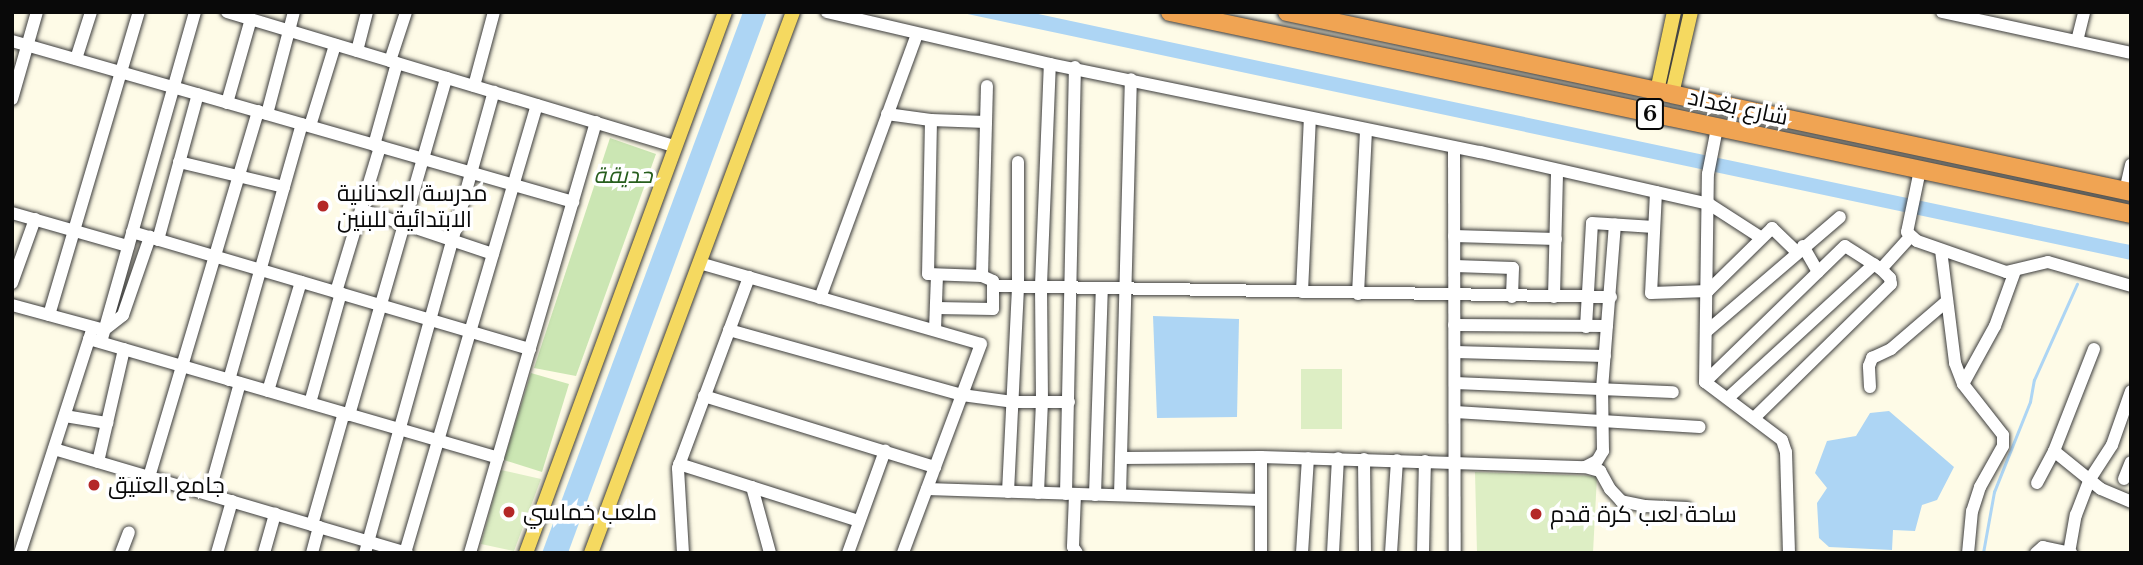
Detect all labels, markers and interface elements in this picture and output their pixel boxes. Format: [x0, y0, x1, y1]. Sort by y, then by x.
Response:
street label: شارع بغداد [1685, 83, 1791, 131]
road number: 6 [1634, 96, 1666, 132]
park label: حديقة [593, 161, 653, 189]
place label: مدرسة العدنانية الابتدائية للبنين [337, 179, 488, 233]
marker: مدرسة العدنانية الابتدائية للبنين [315, 198, 331, 214]
place label: جامع العتيق [108, 471, 225, 499]
marker: جامع العتيق [86, 477, 102, 493]
place label: ملعب خماسي [523, 498, 657, 526]
place label: ساحة لعب كرة قدم [1550, 500, 1737, 528]
marker: ملعب خماسي [501, 504, 517, 520]
marker: ساحة لعب كرة قدم [1528, 506, 1544, 522]

